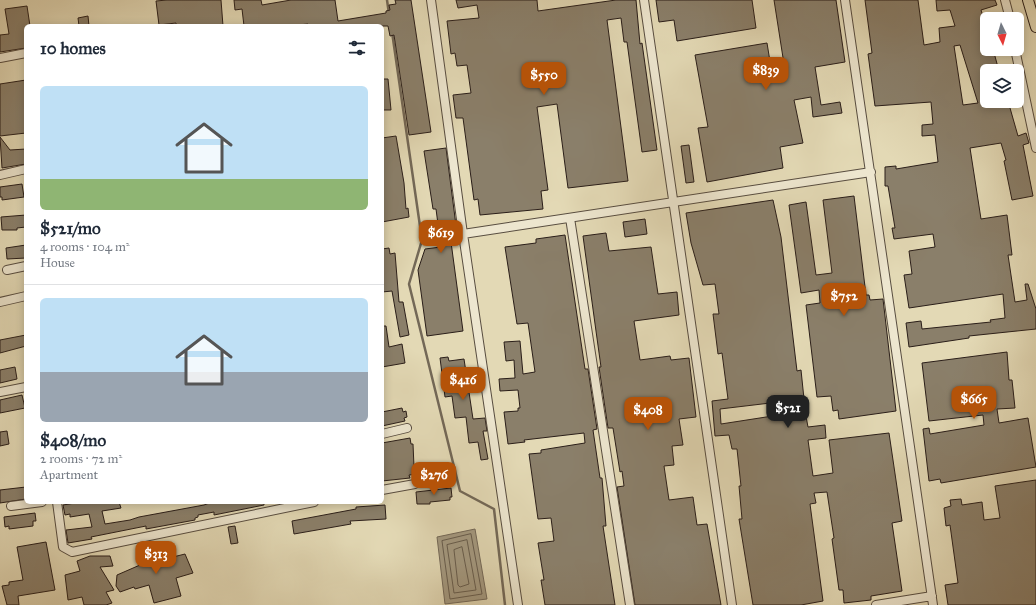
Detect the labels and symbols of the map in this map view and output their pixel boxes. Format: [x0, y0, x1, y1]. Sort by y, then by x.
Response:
north arrow [980, 12, 1024, 56]
pin: $839 [742, 57, 790, 91]
pin: $550 [520, 62, 568, 96]
pin: $619 [417, 220, 465, 254]
pin: $752 [820, 283, 868, 317]
pin: $416 [439, 367, 487, 401]
pin: $665 [950, 386, 998, 420]
pin: $521 [764, 395, 812, 429]
pin: $408 [624, 397, 672, 431]
pin: $276 [410, 462, 458, 496]
pin: $313 [132, 541, 180, 575]

